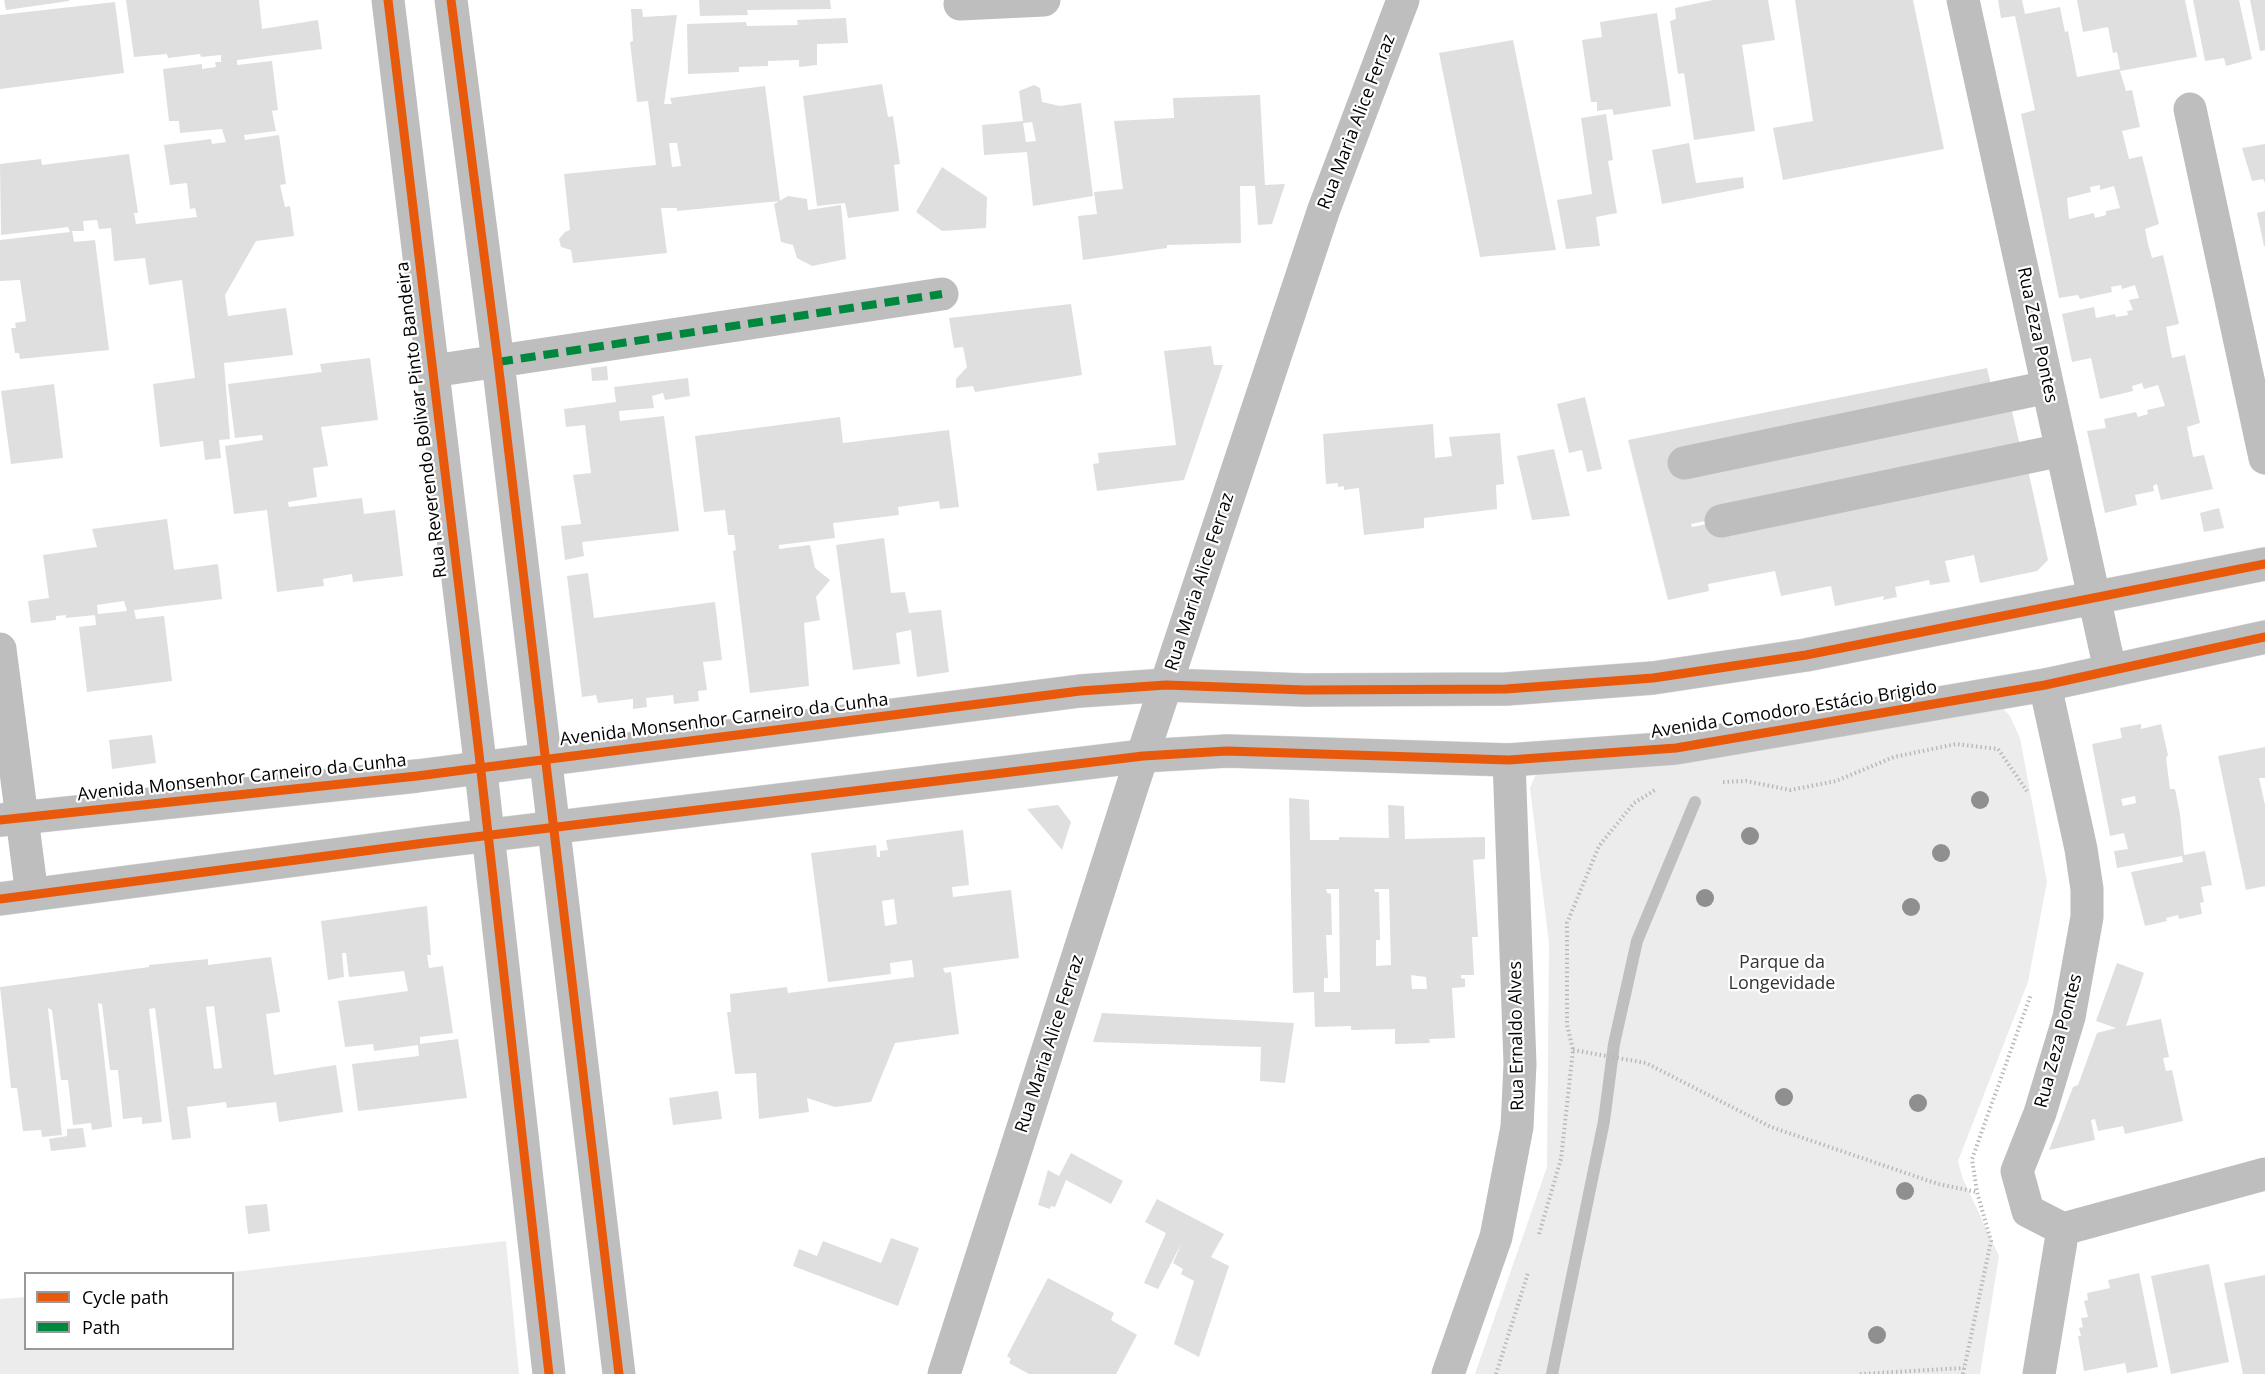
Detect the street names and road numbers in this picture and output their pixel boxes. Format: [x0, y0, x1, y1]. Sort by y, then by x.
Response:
street label: Rua Maria Alice Ferraz [1314, 31, 1400, 213]
street label: Rua Reverendo Bolivar Pinto Bandeira [392, 260, 452, 580]
street label: Rua Zeza Pontes [2012, 265, 2062, 405]
street label: Rua Maria Alice Ferraz [1161, 490, 1239, 674]
street label: Avenida Comodoro Estácio Brigido [1649, 677, 1939, 743]
street label: Avenida Monsenhor Carneiro da Cunha [559, 689, 889, 751]
street label: Avenida Monsenhor Carneiro da Cunha [76, 750, 408, 806]
street label: Rua Maria Alice Ferraz [1011, 952, 1089, 1136]
street label: Rua Ernaldo Alves [1505, 961, 1529, 1111]
street label: Rua Zeza Pontes [2031, 971, 2087, 1111]

